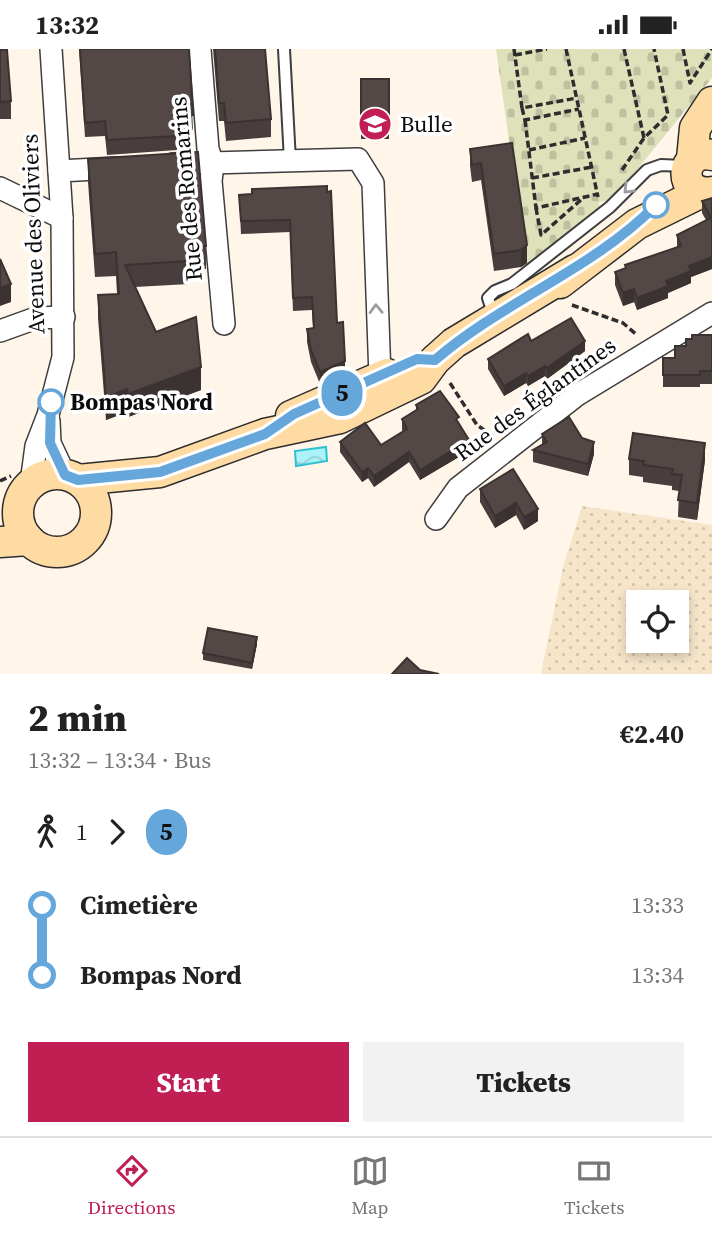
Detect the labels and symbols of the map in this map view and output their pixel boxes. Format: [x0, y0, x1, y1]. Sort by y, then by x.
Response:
street label: Rue des Romarins [162, 95, 210, 283]
school or university icon: Bulle [356, 105, 394, 143]
place label: Bulle [400, 108, 453, 140]
street label: Avenue des Oliviers [14, 133, 52, 335]
one-way arrow [623, 181, 636, 194]
unlabelled marker [643, 192, 669, 218]
one-way arrow [368, 303, 383, 314]
street label: Rue des Églantines [448, 329, 622, 469]
line badge: 5 [319, 370, 365, 416]
place label: Bompas Nord [70, 386, 213, 418]
marker: Bompas Nord [38, 389, 64, 415]

